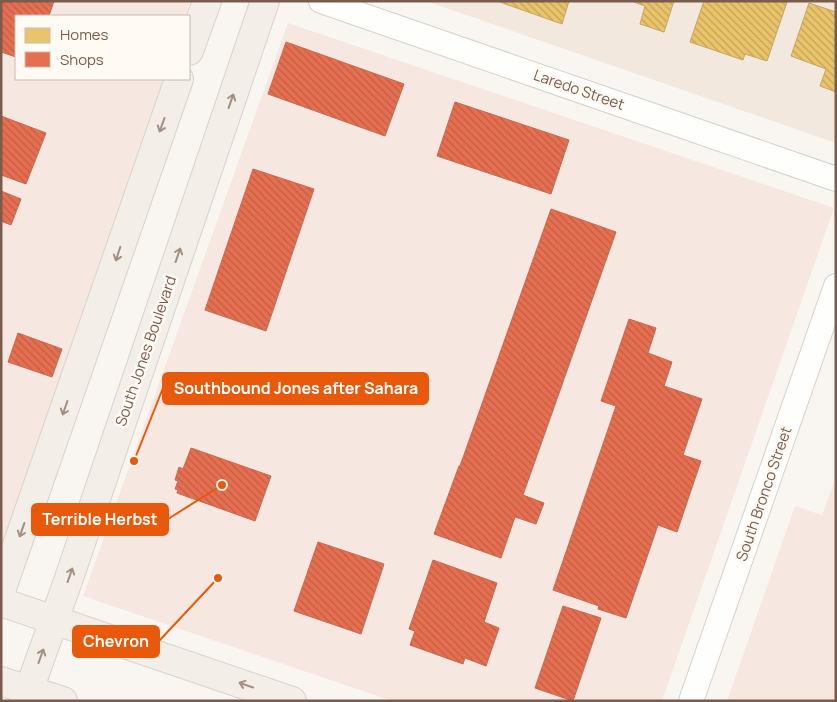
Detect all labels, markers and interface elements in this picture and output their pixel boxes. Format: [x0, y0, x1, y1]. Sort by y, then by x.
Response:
legend [15, 15, 190, 80]
text: Homes [60, 24, 109, 45]
text: Shops [60, 49, 104, 70]
street label: Laredo Street [531, 64, 627, 115]
one-way arrow [226, 94, 236, 110]
one-way arrow [157, 116, 166, 132]
one-way arrow [113, 246, 122, 261]
one-way arrow [174, 247, 184, 263]
street label: South Jones Boulevard [110, 273, 181, 429]
callout: Southbound Jones after Sahara [163, 373, 428, 404]
text: Southbound Jones after Sahara [174, 377, 418, 399]
one-way arrow [60, 399, 69, 415]
street label: South Bronco Street [731, 424, 796, 564]
callout: Terrible Herbst [32, 504, 168, 535]
text: Terrible Herbst [42, 508, 158, 530]
one-way arrow [17, 522, 27, 538]
one-way arrow [66, 567, 75, 583]
callout: Chevron [73, 626, 159, 657]
text: Chevron [83, 630, 149, 652]
one-way arrow [37, 648, 46, 664]
one-way arrow [239, 680, 254, 689]

